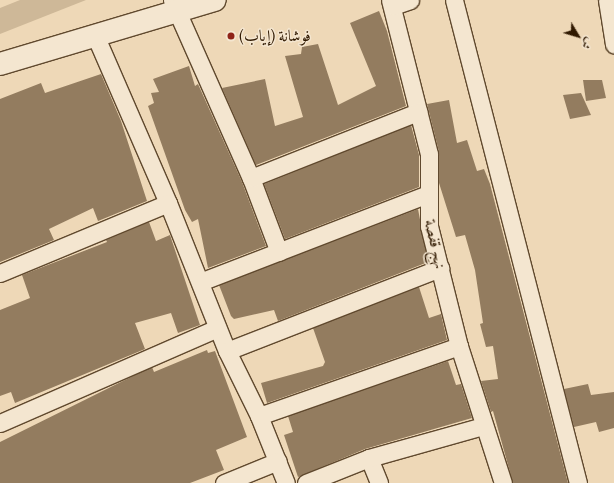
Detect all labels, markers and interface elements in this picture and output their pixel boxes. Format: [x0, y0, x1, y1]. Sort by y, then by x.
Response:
north arrow [558, 16, 598, 56]
place label: فوشانة (إياب) [239, 26, 311, 46]
marker: فوشانة (إياب) [226, 31, 236, 41]
text: ش [579, 35, 596, 52]
street label: نهج قفصة [420, 217, 450, 271]

